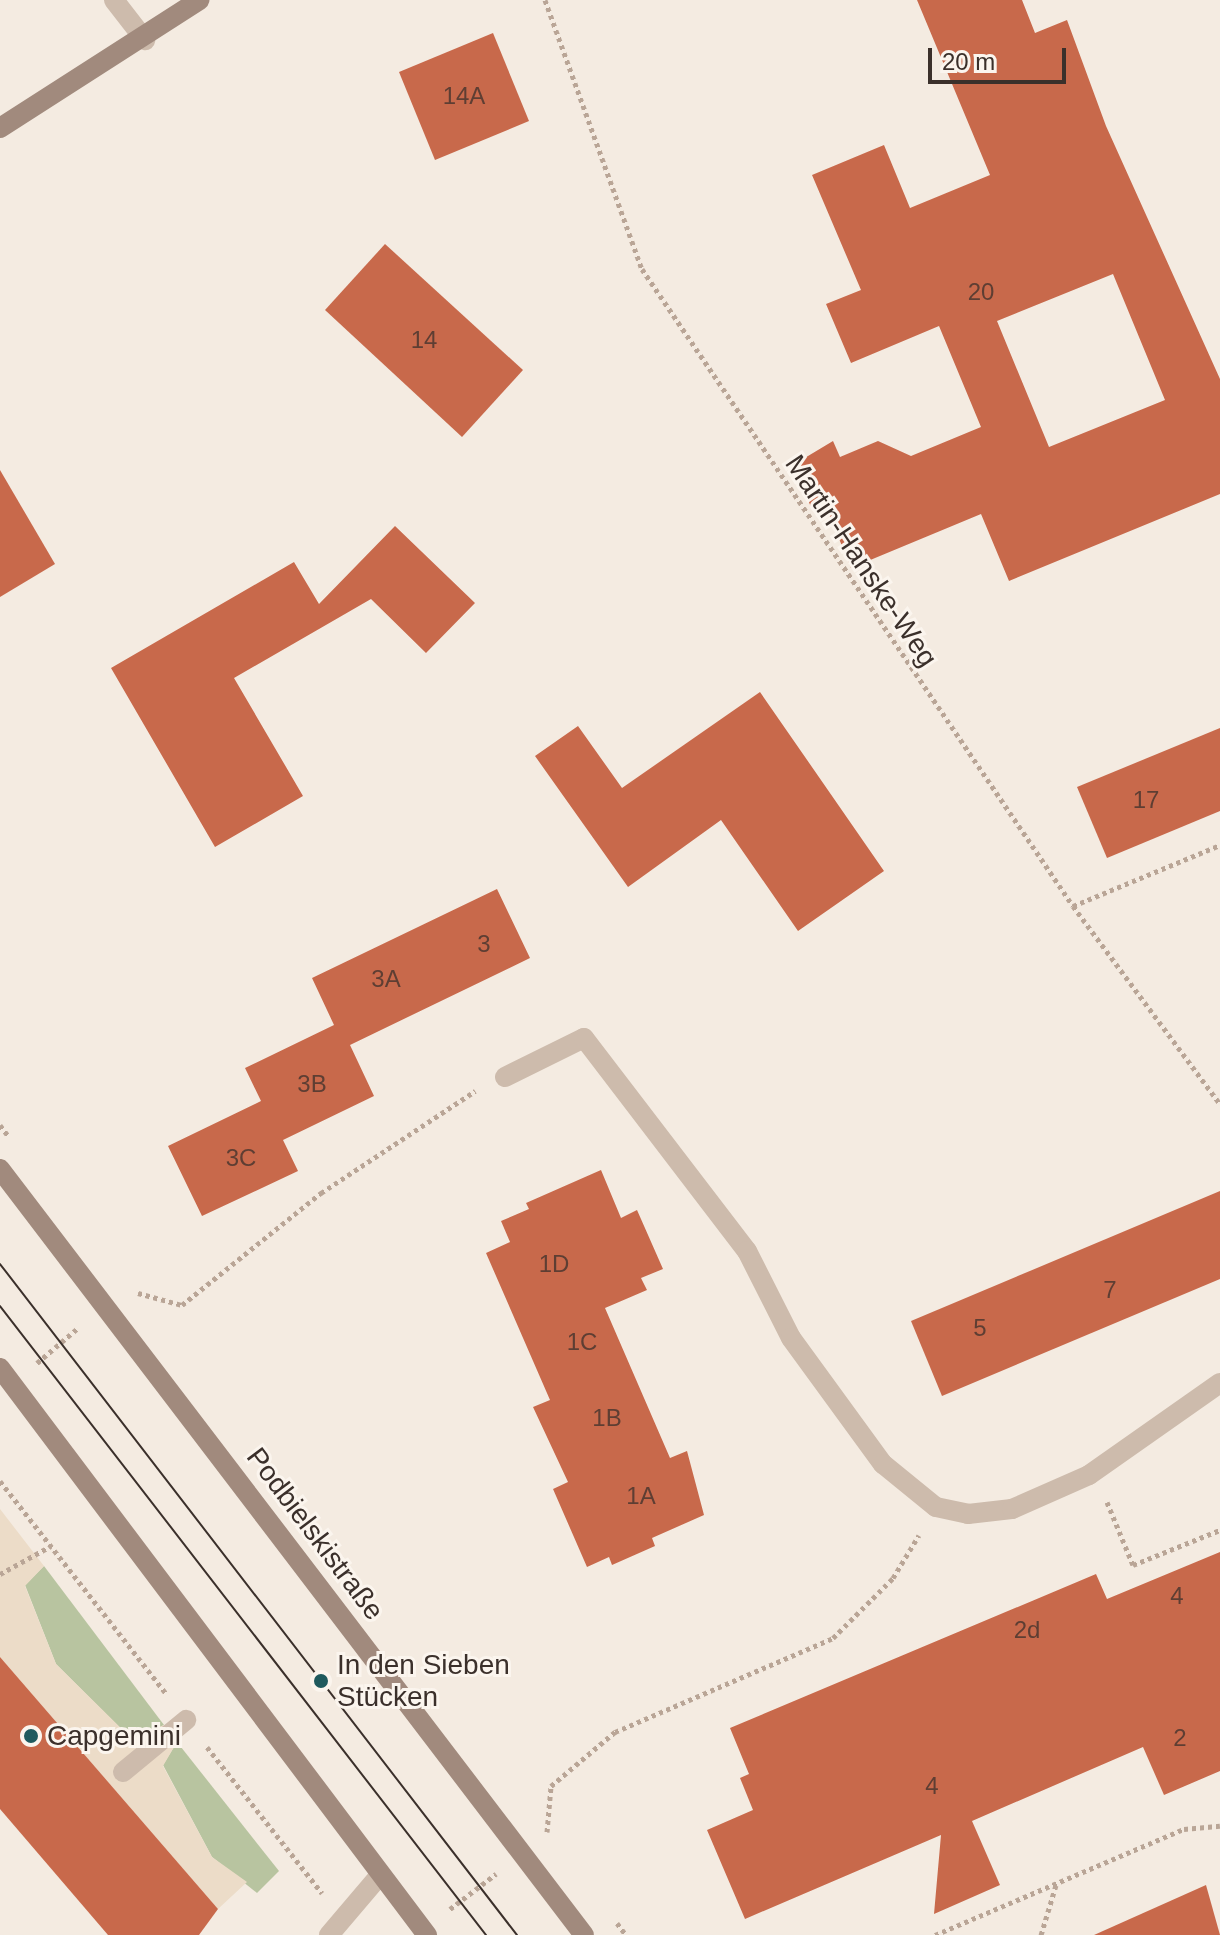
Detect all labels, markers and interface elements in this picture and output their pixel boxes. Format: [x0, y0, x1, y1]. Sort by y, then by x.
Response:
scale bar [932, 32, 1070, 82]
text: 20 m [942, 48, 995, 75]
house number: 14A [443, 82, 485, 110]
house number: 20 [968, 278, 994, 306]
house number: 14 [411, 326, 437, 354]
street label: Martin-Hanske-Weg [778, 449, 944, 673]
house number: 17 [1133, 786, 1159, 814]
house number: 3 [477, 930, 491, 958]
house number: 3A [371, 965, 401, 993]
house number: 3B [297, 1070, 327, 1098]
house number: 3C [226, 1144, 256, 1172]
house number: 1D [539, 1250, 569, 1278]
house number: 7 [1103, 1276, 1117, 1304]
house number: 5 [973, 1314, 987, 1342]
house number: 1C [567, 1328, 597, 1356]
house number: 1B [592, 1404, 622, 1432]
street label: Podbielskistraße [239, 1441, 391, 1627]
house number: 1A [626, 1482, 656, 1510]
house number: 4 [1170, 1582, 1184, 1610]
house number: 2d [1014, 1616, 1040, 1644]
place label: In den Sieben Stücken [337, 1648, 510, 1714]
marker: In den Sieben Stücken [312, 1672, 330, 1690]
place label: Capgemini [47, 1719, 181, 1753]
house number: 2 [1173, 1724, 1187, 1752]
marker: Capgemini [22, 1727, 40, 1745]
house number: 4 [925, 1772, 939, 1800]

